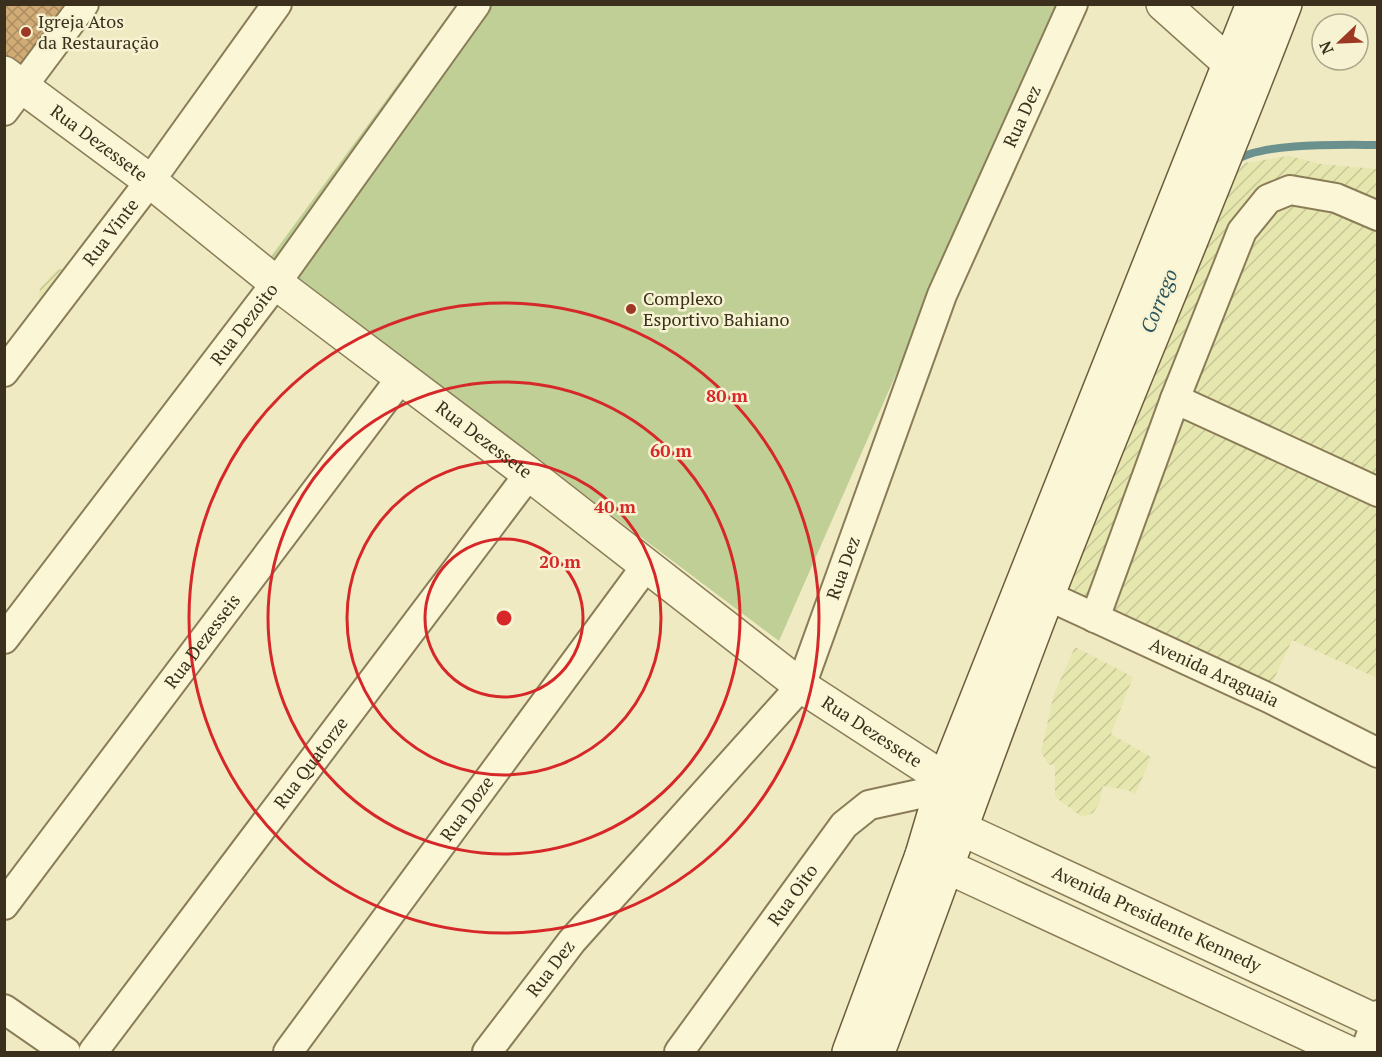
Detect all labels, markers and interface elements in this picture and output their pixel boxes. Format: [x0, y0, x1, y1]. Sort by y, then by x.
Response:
place label: Igreja Atos da Restauração [38, 9, 159, 54]
north arrow [1310, 12, 1370, 72]
marker: Igreja Atos da Restauração [19, 25, 33, 39]
text: N [1314, 38, 1339, 58]
street label: Rua Dez [997, 81, 1046, 151]
street label: Rua Dezessete [46, 99, 153, 186]
street label: Rua Vinte [77, 193, 144, 270]
water label: Corrego [1133, 265, 1184, 337]
street label: Rua Dezoito [204, 278, 283, 370]
place label: Complexo Esportivo Bahiano [643, 286, 789, 331]
marker: Complexo Esportivo Bahiano [624, 302, 638, 316]
text: 80 m [706, 383, 748, 407]
street label: Rua Dezessete [431, 395, 537, 483]
text: 60 m [650, 438, 692, 462]
text: 40 m [594, 494, 636, 518]
street label: Rua Dez [820, 533, 865, 603]
text: 20 m [539, 549, 581, 573]
street label: Rua Dezesseis [158, 589, 245, 693]
centre of rings [494, 608, 514, 628]
street label: Avenida Araguaia [1146, 632, 1283, 712]
street label: Rua Dezessete [818, 690, 927, 772]
street label: Rua Quatorze [268, 712, 353, 813]
street label: Rua Doze [434, 771, 498, 846]
street label: Rua Oito [762, 859, 823, 930]
street label: Avenida Presidente Kennedy [1049, 860, 1266, 977]
street label: Rua Dez [521, 935, 580, 1001]

